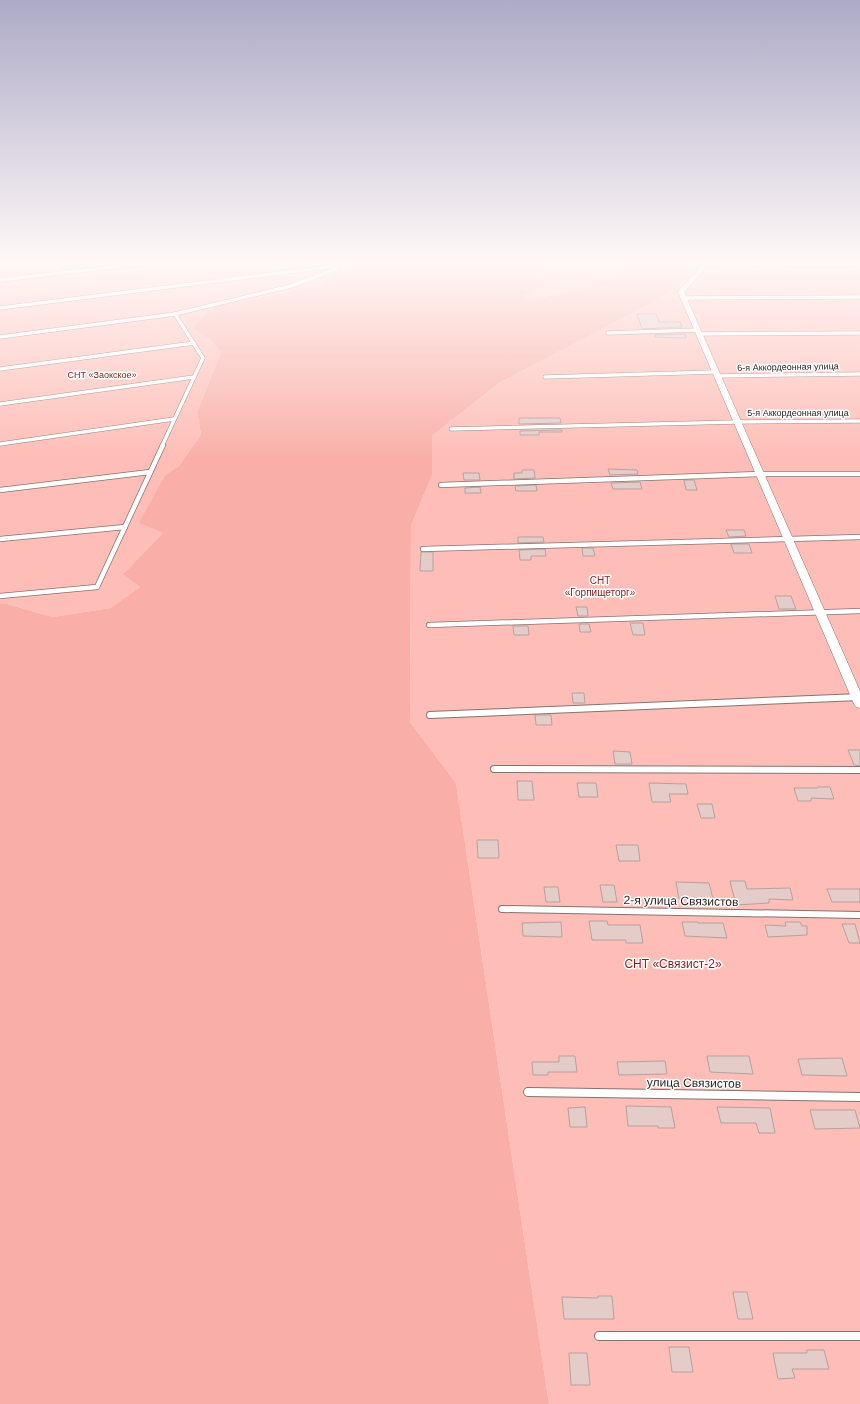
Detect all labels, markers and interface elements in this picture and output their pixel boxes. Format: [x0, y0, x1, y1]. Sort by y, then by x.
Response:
street label: 6-я Аккордеонная улица [737, 361, 839, 373]
park label: СНТ «Заокское» [67, 370, 137, 380]
street label: 5-я Аккордеонная улица [747, 408, 849, 418]
park label: СНТ «Горпищеторг» [565, 575, 636, 598]
street label: 2-я улица Связистов [623, 893, 739, 909]
park label: СНТ «Связист-2» [624, 957, 722, 971]
street label: улица Связистов [647, 1075, 741, 1091]

